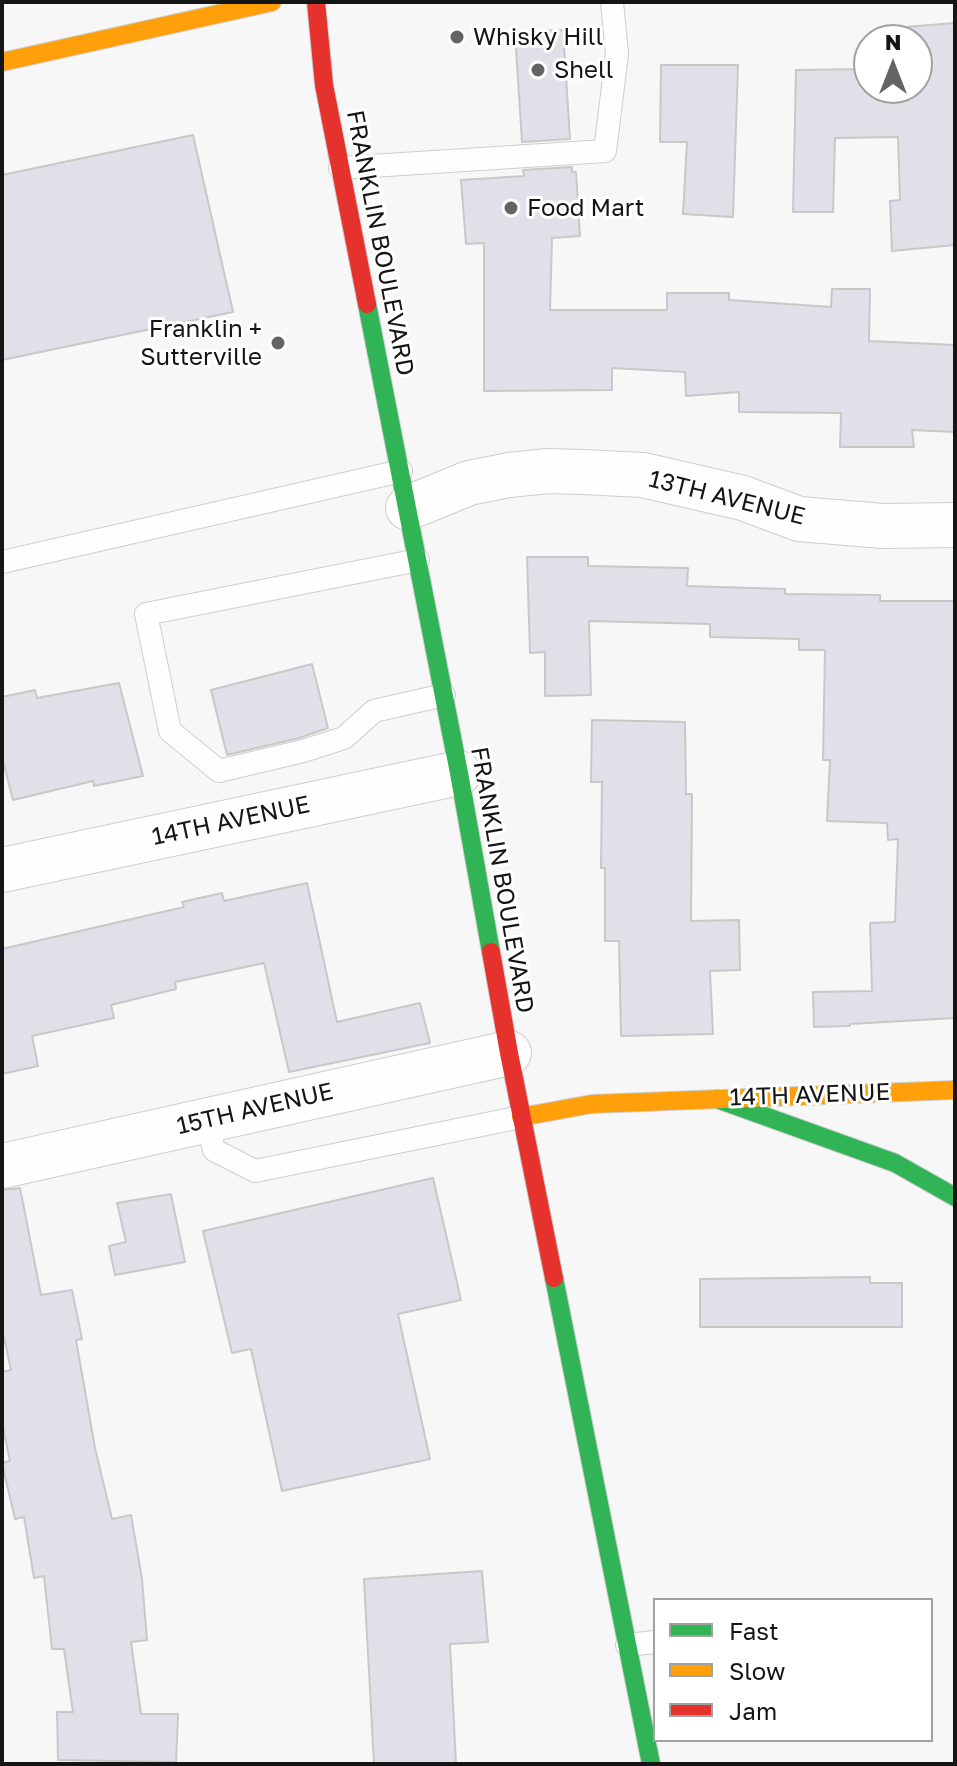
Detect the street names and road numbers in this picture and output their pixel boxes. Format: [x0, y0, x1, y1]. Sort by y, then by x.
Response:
street label: FRANKLIN BOULEVARD [340, 108, 420, 378]
street label: 13TH AVENUE [646, 465, 808, 531]
street label: FRANKLIN BOULEVARD [464, 745, 540, 1015]
street label: 14TH AVENUE [150, 790, 312, 852]
street label: 15TH AVENUE [174, 1077, 336, 1141]
street label: 14TH AVENUE [729, 1078, 891, 1112]

